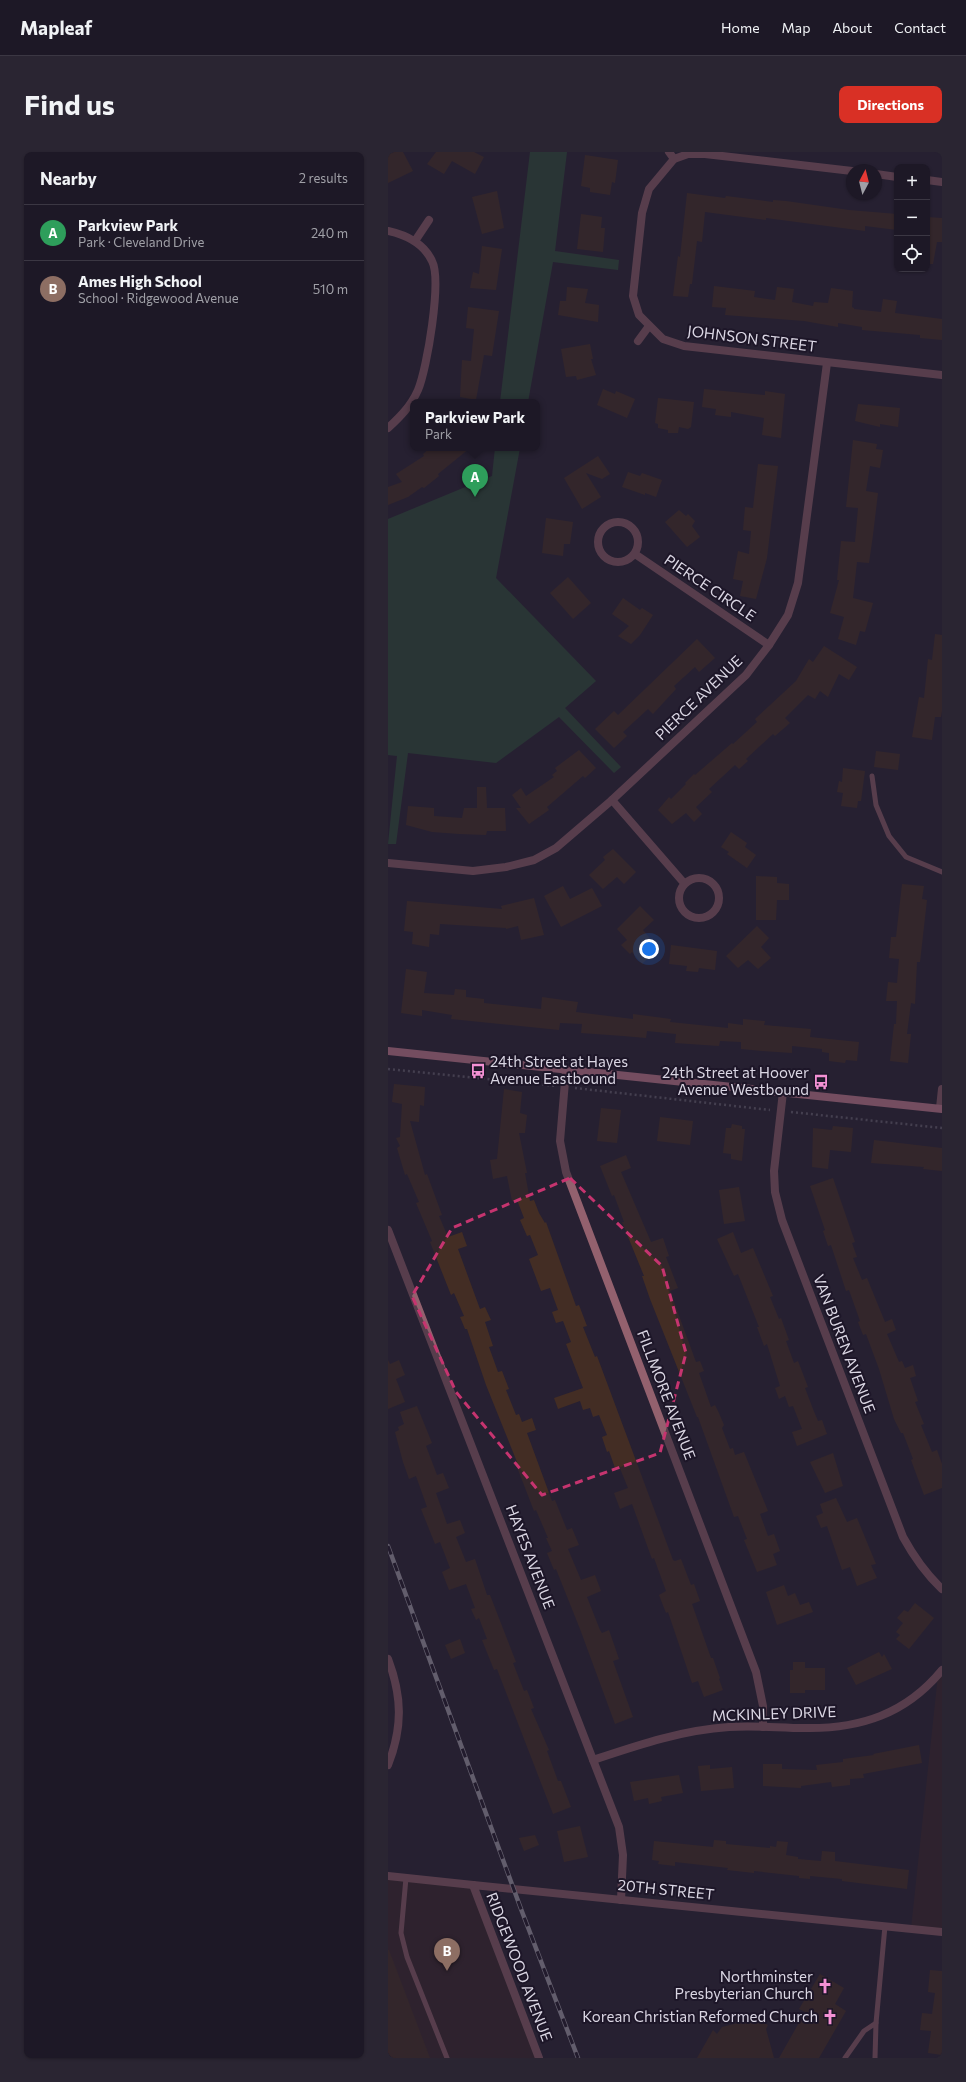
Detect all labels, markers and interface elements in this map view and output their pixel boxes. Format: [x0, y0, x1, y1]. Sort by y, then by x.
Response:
text: Mapleaf [20, 16, 92, 39]
text: Home [721, 19, 760, 36]
text: Map [782, 19, 810, 36]
text: About [832, 19, 872, 36]
text: Contact [894, 19, 946, 36]
button: Directions [839, 86, 942, 123]
text: Find us [24, 87, 115, 121]
north arrow [846, 164, 882, 200]
map controls [894, 164, 930, 272]
button: + [894, 164, 930, 200]
text: Nearby [40, 168, 97, 189]
text: 2 results [299, 170, 348, 186]
button: − [894, 200, 930, 236]
text: Parkview Park [78, 216, 178, 234]
text: A [48, 225, 58, 241]
text: 240 m [311, 225, 348, 241]
text: Park · Cleveland Drive [78, 234, 204, 250]
button: locate [894, 236, 930, 272]
text: Ames High School [78, 272, 202, 290]
text: B [49, 281, 57, 297]
text: 510 m [313, 281, 348, 297]
text: School · Ridgewood Avenue [78, 290, 239, 306]
street label: JOHNSON STREET [686, 321, 818, 355]
popup [410, 399, 540, 451]
text: Parkview Park [425, 408, 525, 426]
text: Park [425, 426, 452, 442]
pin: A [462, 464, 488, 497]
street label: PIERCE CIRCLE [661, 550, 760, 624]
street label: PIERCE AVENUE [651, 651, 746, 743]
your location [639, 939, 659, 959]
place label: 24th Street at Hayes Avenue Eastbound [490, 1052, 628, 1087]
bus stop icon: 24th Street at Hayes Avenue Eastbound [469, 1062, 487, 1080]
place label: 24th Street at Hoover Avenue Westbound [662, 1063, 809, 1098]
bus stop icon: 24th Street at Hoover Avenue Westbound [812, 1073, 830, 1091]
street label: VAN BUREN AVENUE [810, 1272, 880, 1416]
street label: FILLMORE AVENUE [634, 1327, 700, 1462]
street label: HAYES AVENUE [503, 1502, 559, 1611]
street label: MCKINLEY DRIVE [711, 1702, 837, 1724]
street label: 20TH STREET [617, 1875, 716, 1903]
street label: RIDGEWOOD AVENUE [483, 1890, 557, 2044]
pin: B [434, 1938, 460, 1971]
place label: Northminster Presbyterian Church [675, 1967, 813, 2002]
church icon: Northminster Presbyterian Church [816, 1977, 834, 1995]
place label: Korean Christian Reformed Church [582, 2007, 818, 2025]
church icon: Korean Christian Reformed Church [821, 2008, 839, 2026]

